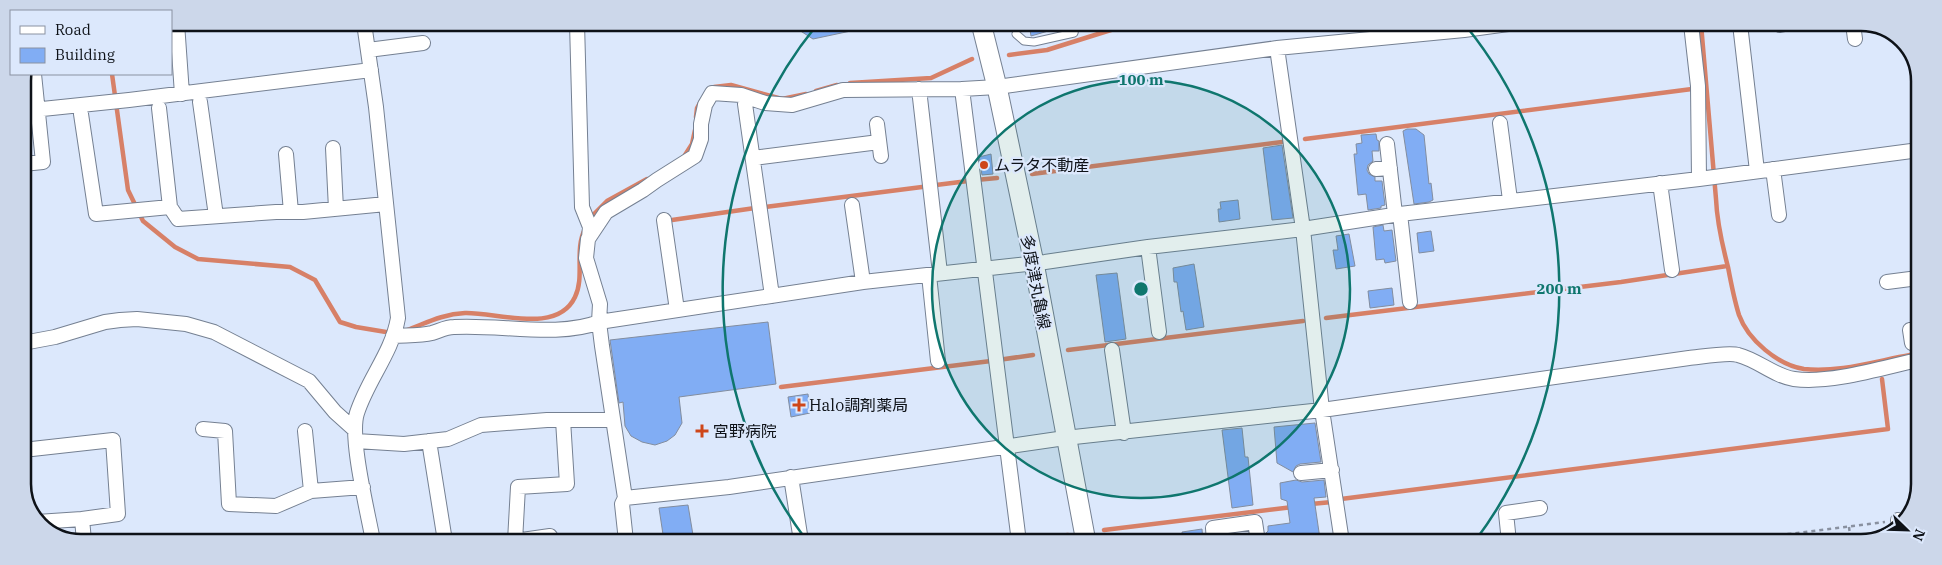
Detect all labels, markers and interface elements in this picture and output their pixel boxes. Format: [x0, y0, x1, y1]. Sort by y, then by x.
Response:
legend [10, 10, 172, 75]
text: Road [55, 20, 91, 39]
text: Building [55, 45, 115, 64]
text: 100 m [1118, 70, 1164, 89]
place label: ムラタ不動産 [994, 155, 1089, 175]
marker: ムラタ不動産 [978, 159, 990, 171]
street label: 多度津丸亀線 [1017, 233, 1055, 331]
text: 200 m [1536, 279, 1582, 298]
centre of rings [1132, 280, 1150, 298]
place label: Halo調剤薬局 [809, 395, 908, 415]
marker: Halo調剤薬局 [793, 399, 805, 411]
place label: 宮野病院 [713, 421, 777, 441]
marker: 宮野病院 [695, 424, 709, 438]
north arrow [1882, 505, 1932, 555]
text: N [1909, 526, 1929, 544]

